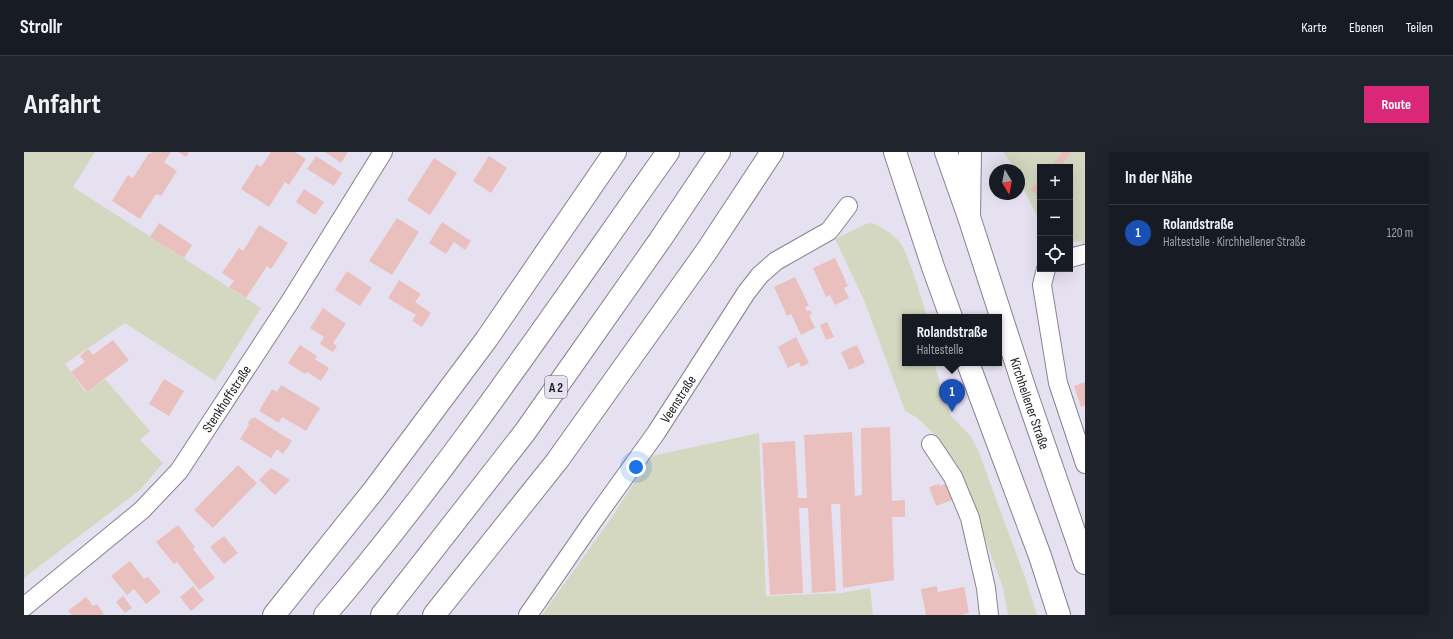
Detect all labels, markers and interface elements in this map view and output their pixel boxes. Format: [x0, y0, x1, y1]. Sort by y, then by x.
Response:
text: Strollr [20, 16, 62, 39]
text: Karte [1301, 19, 1327, 36]
text: Ebenen [1349, 19, 1384, 36]
text: Teilen [1406, 19, 1433, 36]
button: Route [1364, 86, 1429, 123]
text: Anfahrt [24, 88, 101, 121]
north arrow [989, 164, 1025, 200]
map controls [1037, 164, 1073, 272]
button: + [1037, 164, 1073, 200]
text: In der Nähe [1125, 168, 1192, 188]
button: − [1037, 200, 1073, 236]
text: Rolandstraße [1163, 215, 1234, 234]
text: 1 [1135, 225, 1141, 241]
text: 120 m [1387, 225, 1413, 241]
text: Haltestelle · Kirchhellener Straße [1163, 234, 1305, 250]
button: locate [1037, 236, 1073, 272]
popup [902, 314, 1002, 366]
text: Rolandstraße [917, 323, 987, 342]
text: Haltestelle [917, 342, 964, 358]
street label: Kirchhellener Straße [1006, 355, 1053, 452]
street label: Stenkhoffstraße [199, 362, 255, 436]
street label: Veenstraße [657, 372, 700, 426]
road number: A 2 [545, 376, 567, 398]
pin: 1 [939, 379, 965, 412]
your location [626, 457, 646, 477]

